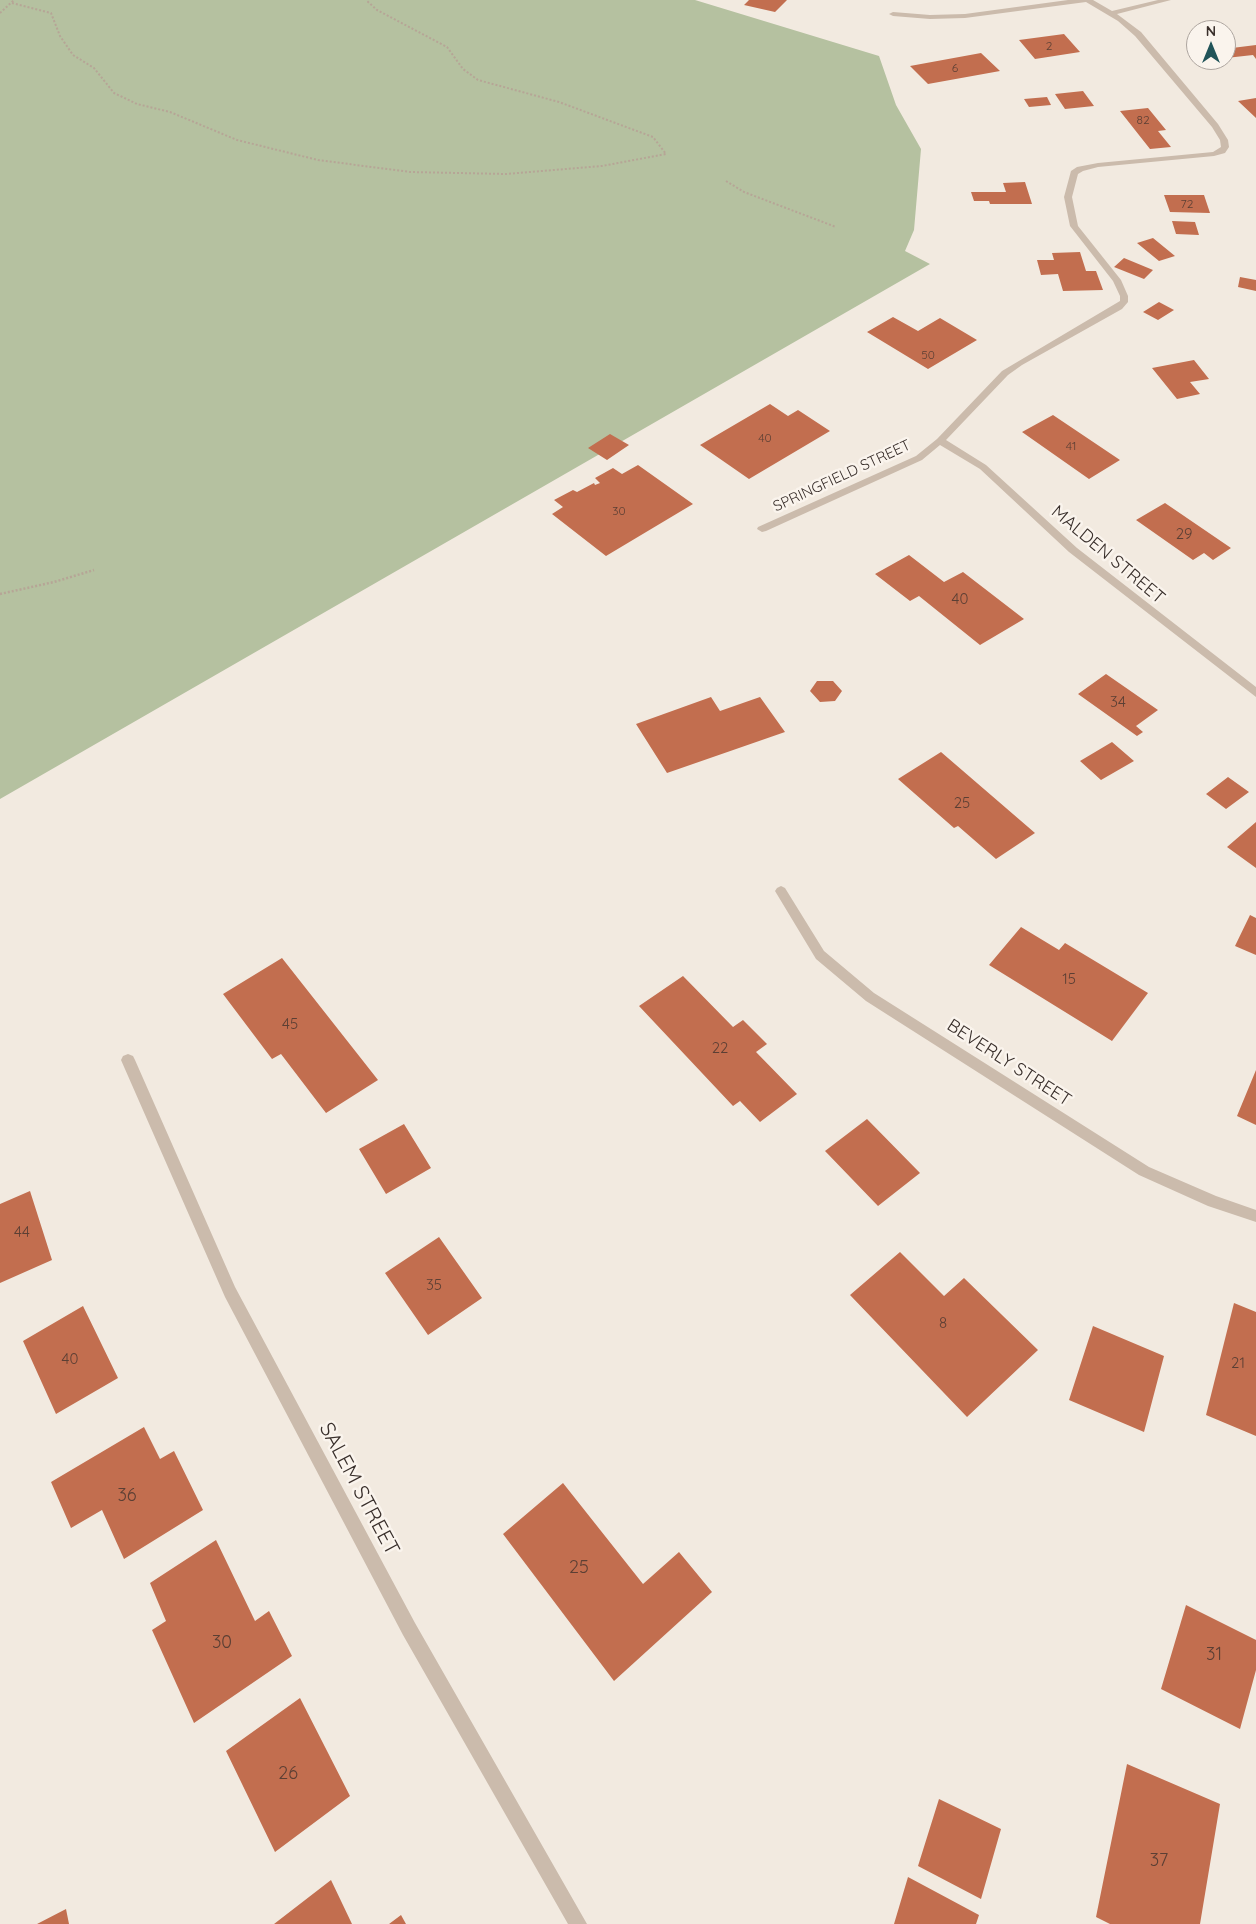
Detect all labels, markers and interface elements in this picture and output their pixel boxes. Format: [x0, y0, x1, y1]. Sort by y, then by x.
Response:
north arrow [1186, 20, 1236, 70]
text: N [1206, 22, 1216, 40]
house number: 2 [1046, 39, 1052, 53]
house number: 6 [952, 61, 958, 75]
house number: 82 [1136, 113, 1150, 127]
house number: 72 [1181, 197, 1193, 211]
house number: 50 [921, 348, 935, 362]
house number: 40 [758, 431, 772, 445]
street label: SPRINGFIELD STREET [770, 436, 914, 516]
house number: 41 [1066, 439, 1076, 453]
street label: MALDEN STREET [1047, 501, 1169, 609]
house number: 30 [612, 504, 626, 518]
house number: 29 [1176, 525, 1192, 543]
house number: 40 [952, 590, 968, 608]
house number: 34 [1110, 693, 1126, 711]
house number: 25 [954, 794, 970, 812]
house number: 15 [1062, 970, 1076, 988]
house number: 45 [282, 1015, 298, 1033]
street label: BEVERLY STREET [943, 1015, 1075, 1111]
house number: 22 [712, 1039, 728, 1057]
house number: 44 [14, 1223, 30, 1241]
house number: 35 [426, 1276, 442, 1294]
house number: 8 [939, 1314, 947, 1332]
house number: 40 [62, 1350, 78, 1368]
house number: 21 [1231, 1354, 1245, 1372]
street label: SALEM STREET [313, 1418, 405, 1560]
house number: 36 [117, 1485, 137, 1507]
house number: 25 [569, 1557, 589, 1579]
house number: 30 [212, 1632, 232, 1654]
house number: 31 [1206, 1644, 1222, 1666]
house number: 26 [278, 1763, 298, 1785]
house number: 37 [1150, 1850, 1168, 1872]

